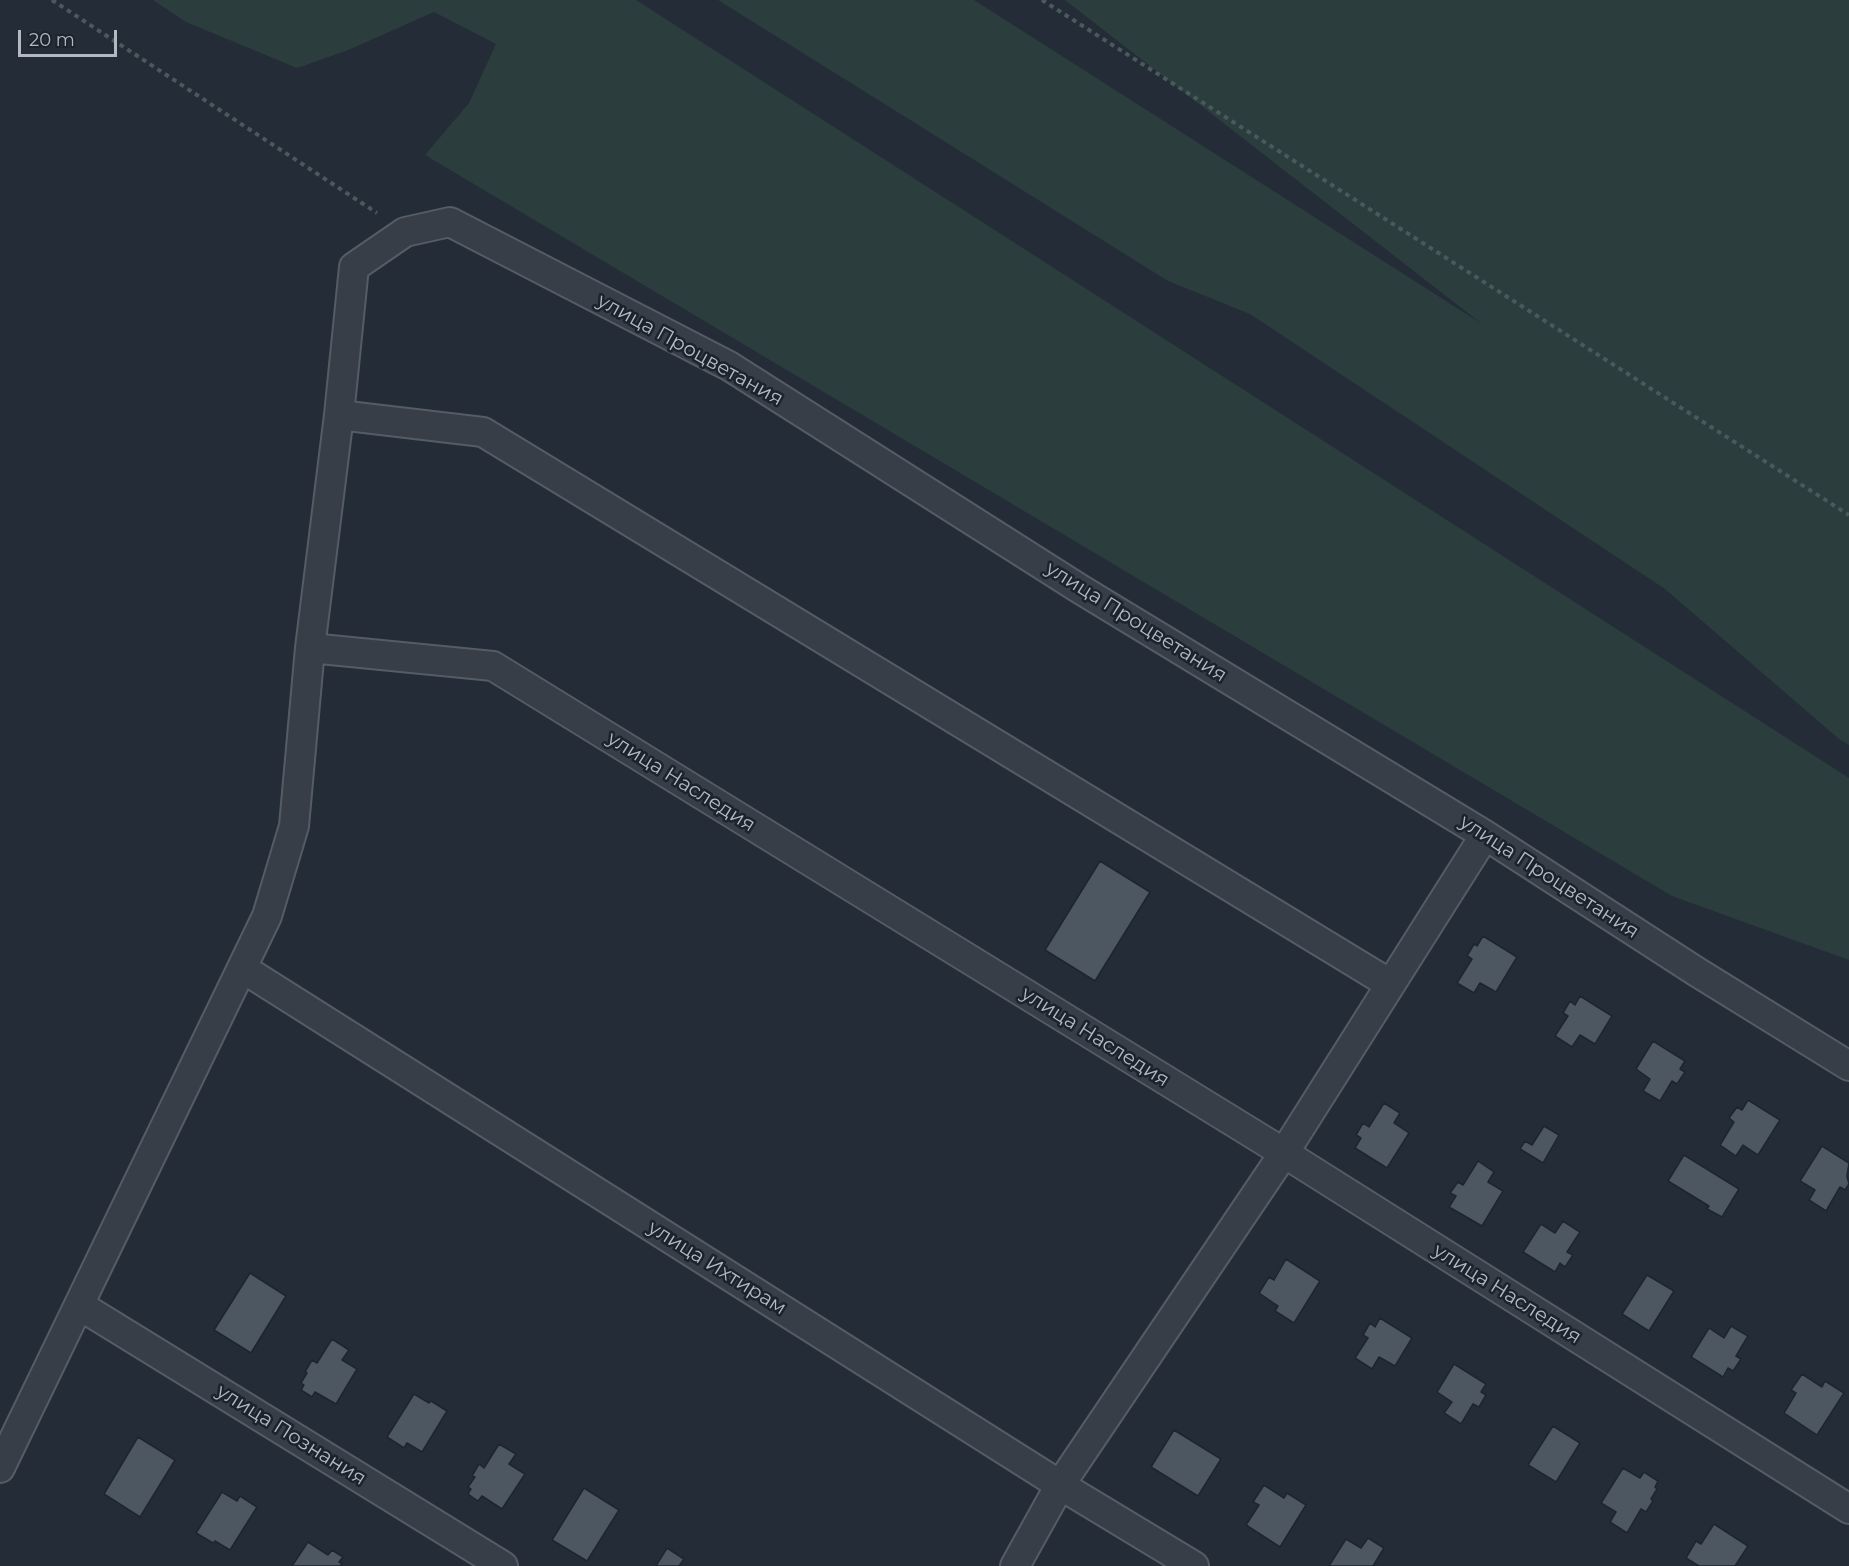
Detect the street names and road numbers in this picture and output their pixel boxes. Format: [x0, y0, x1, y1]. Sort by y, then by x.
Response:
street label: улица Процветания [593, 289, 787, 411]
street label: улица Процветания [1041, 556, 1231, 688]
street label: улица Наследия [602, 727, 760, 837]
street label: улица Процветания [1455, 810, 1643, 944]
street label: улица Наследия [1016, 982, 1174, 1092]
street label: улица Ихтирам [643, 1216, 791, 1320]
street label: улица Наследия [1428, 1239, 1586, 1349]
street label: улица Познания [212, 1379, 370, 1491]

